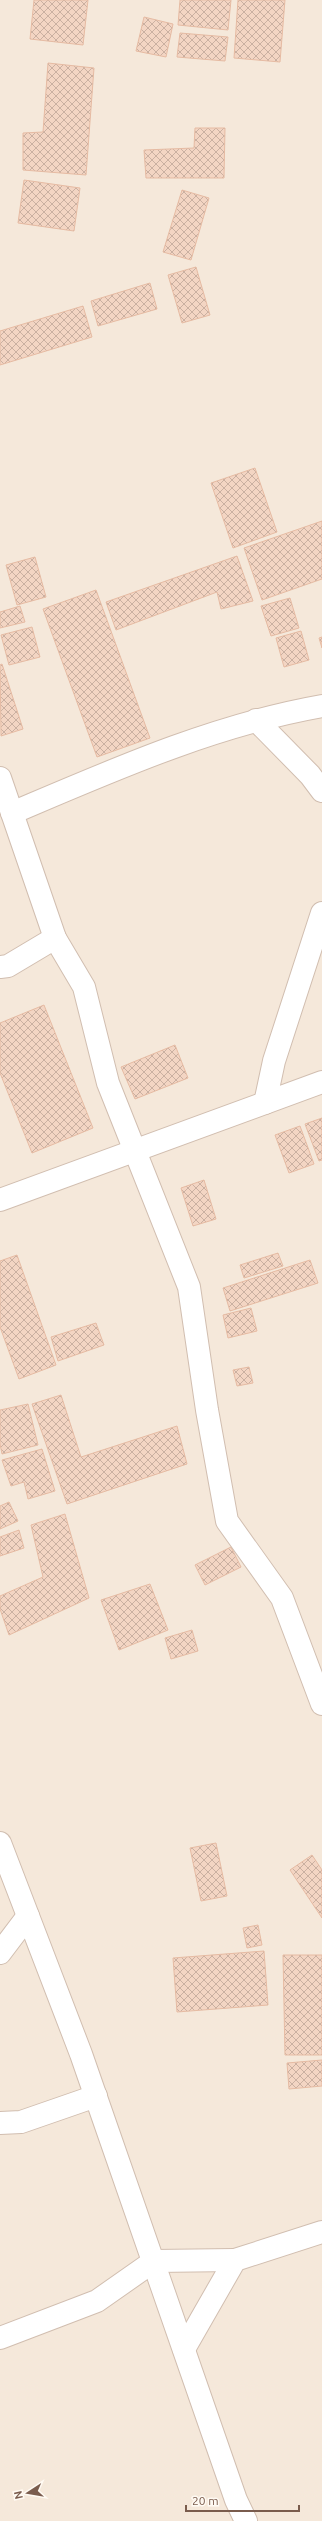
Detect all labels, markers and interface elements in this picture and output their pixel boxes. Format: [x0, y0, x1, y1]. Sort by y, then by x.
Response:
north arrow [8, 2473, 48, 2513]
scale bar [186, 2487, 299, 2513]
text: N [11, 2490, 25, 2500]
text: 20 m [192, 2494, 219, 2507]

